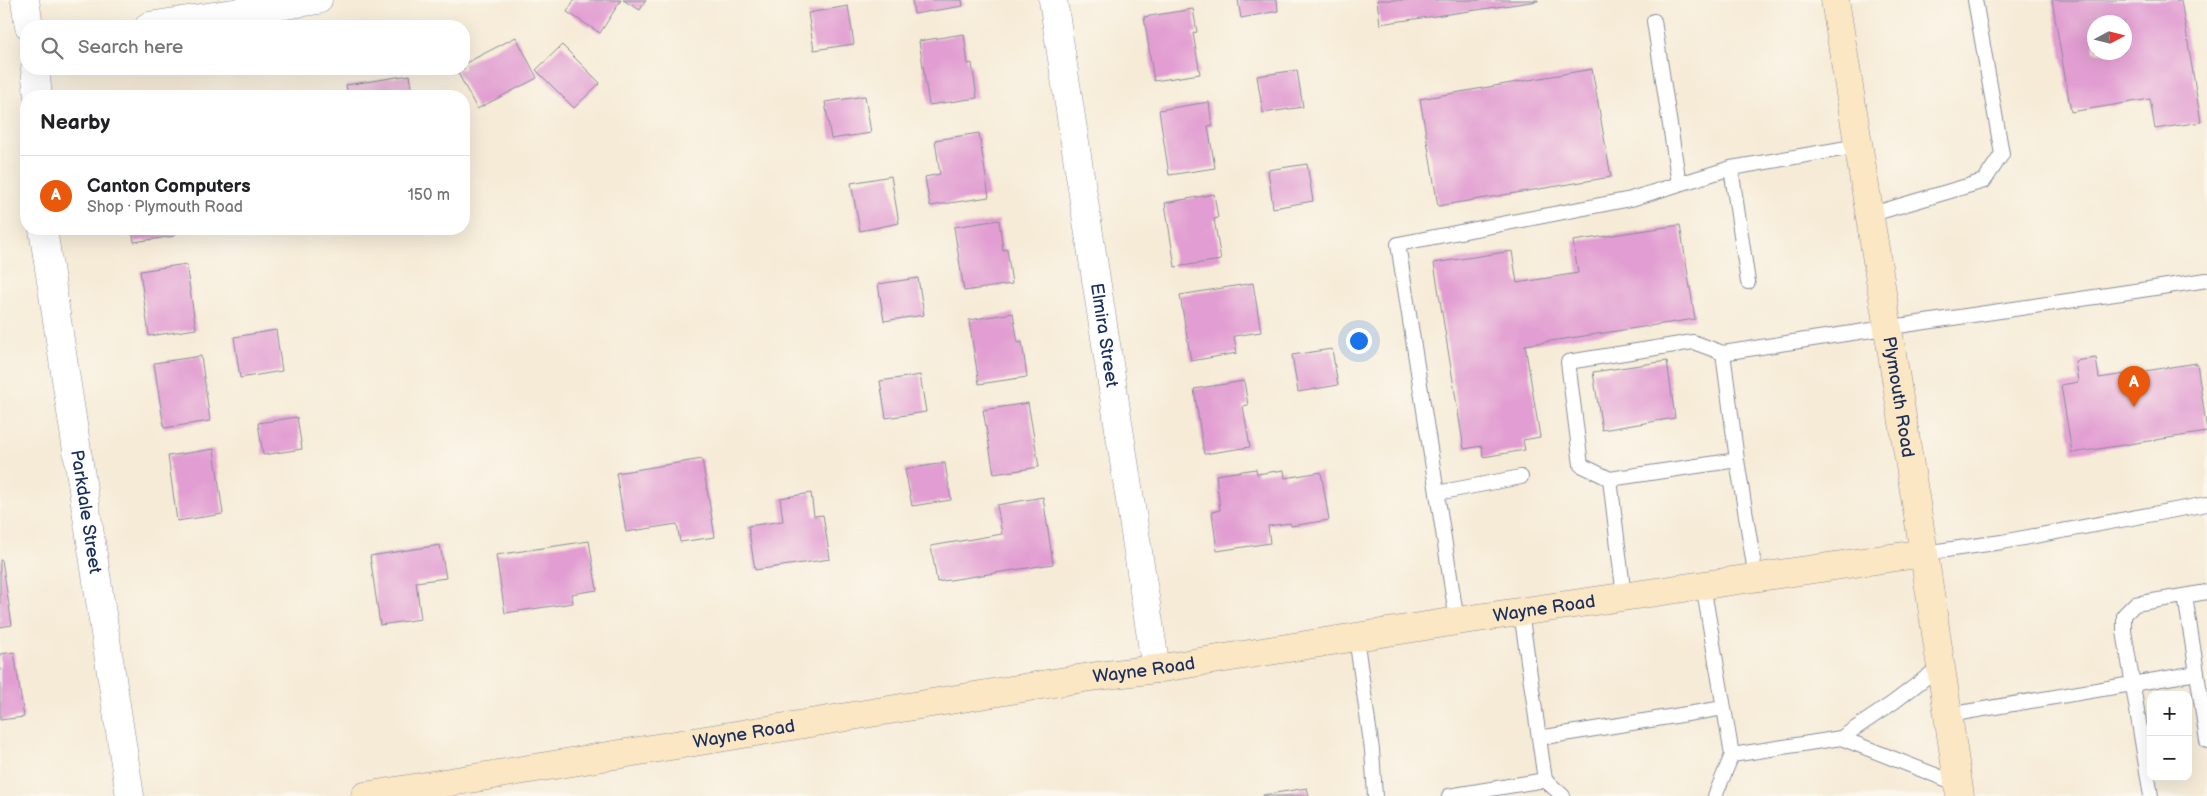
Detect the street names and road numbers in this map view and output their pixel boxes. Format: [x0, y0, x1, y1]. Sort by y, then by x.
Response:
street label: Elmira Street [1086, 281, 1123, 389]
street label: Plymouth Road [1879, 335, 1919, 459]
street label: Parkdale Street [67, 448, 106, 575]
street label: Wayne Road [1492, 591, 1597, 626]
street label: Wayne Road [1091, 652, 1196, 687]
street label: Wayne Road [691, 715, 796, 753]

